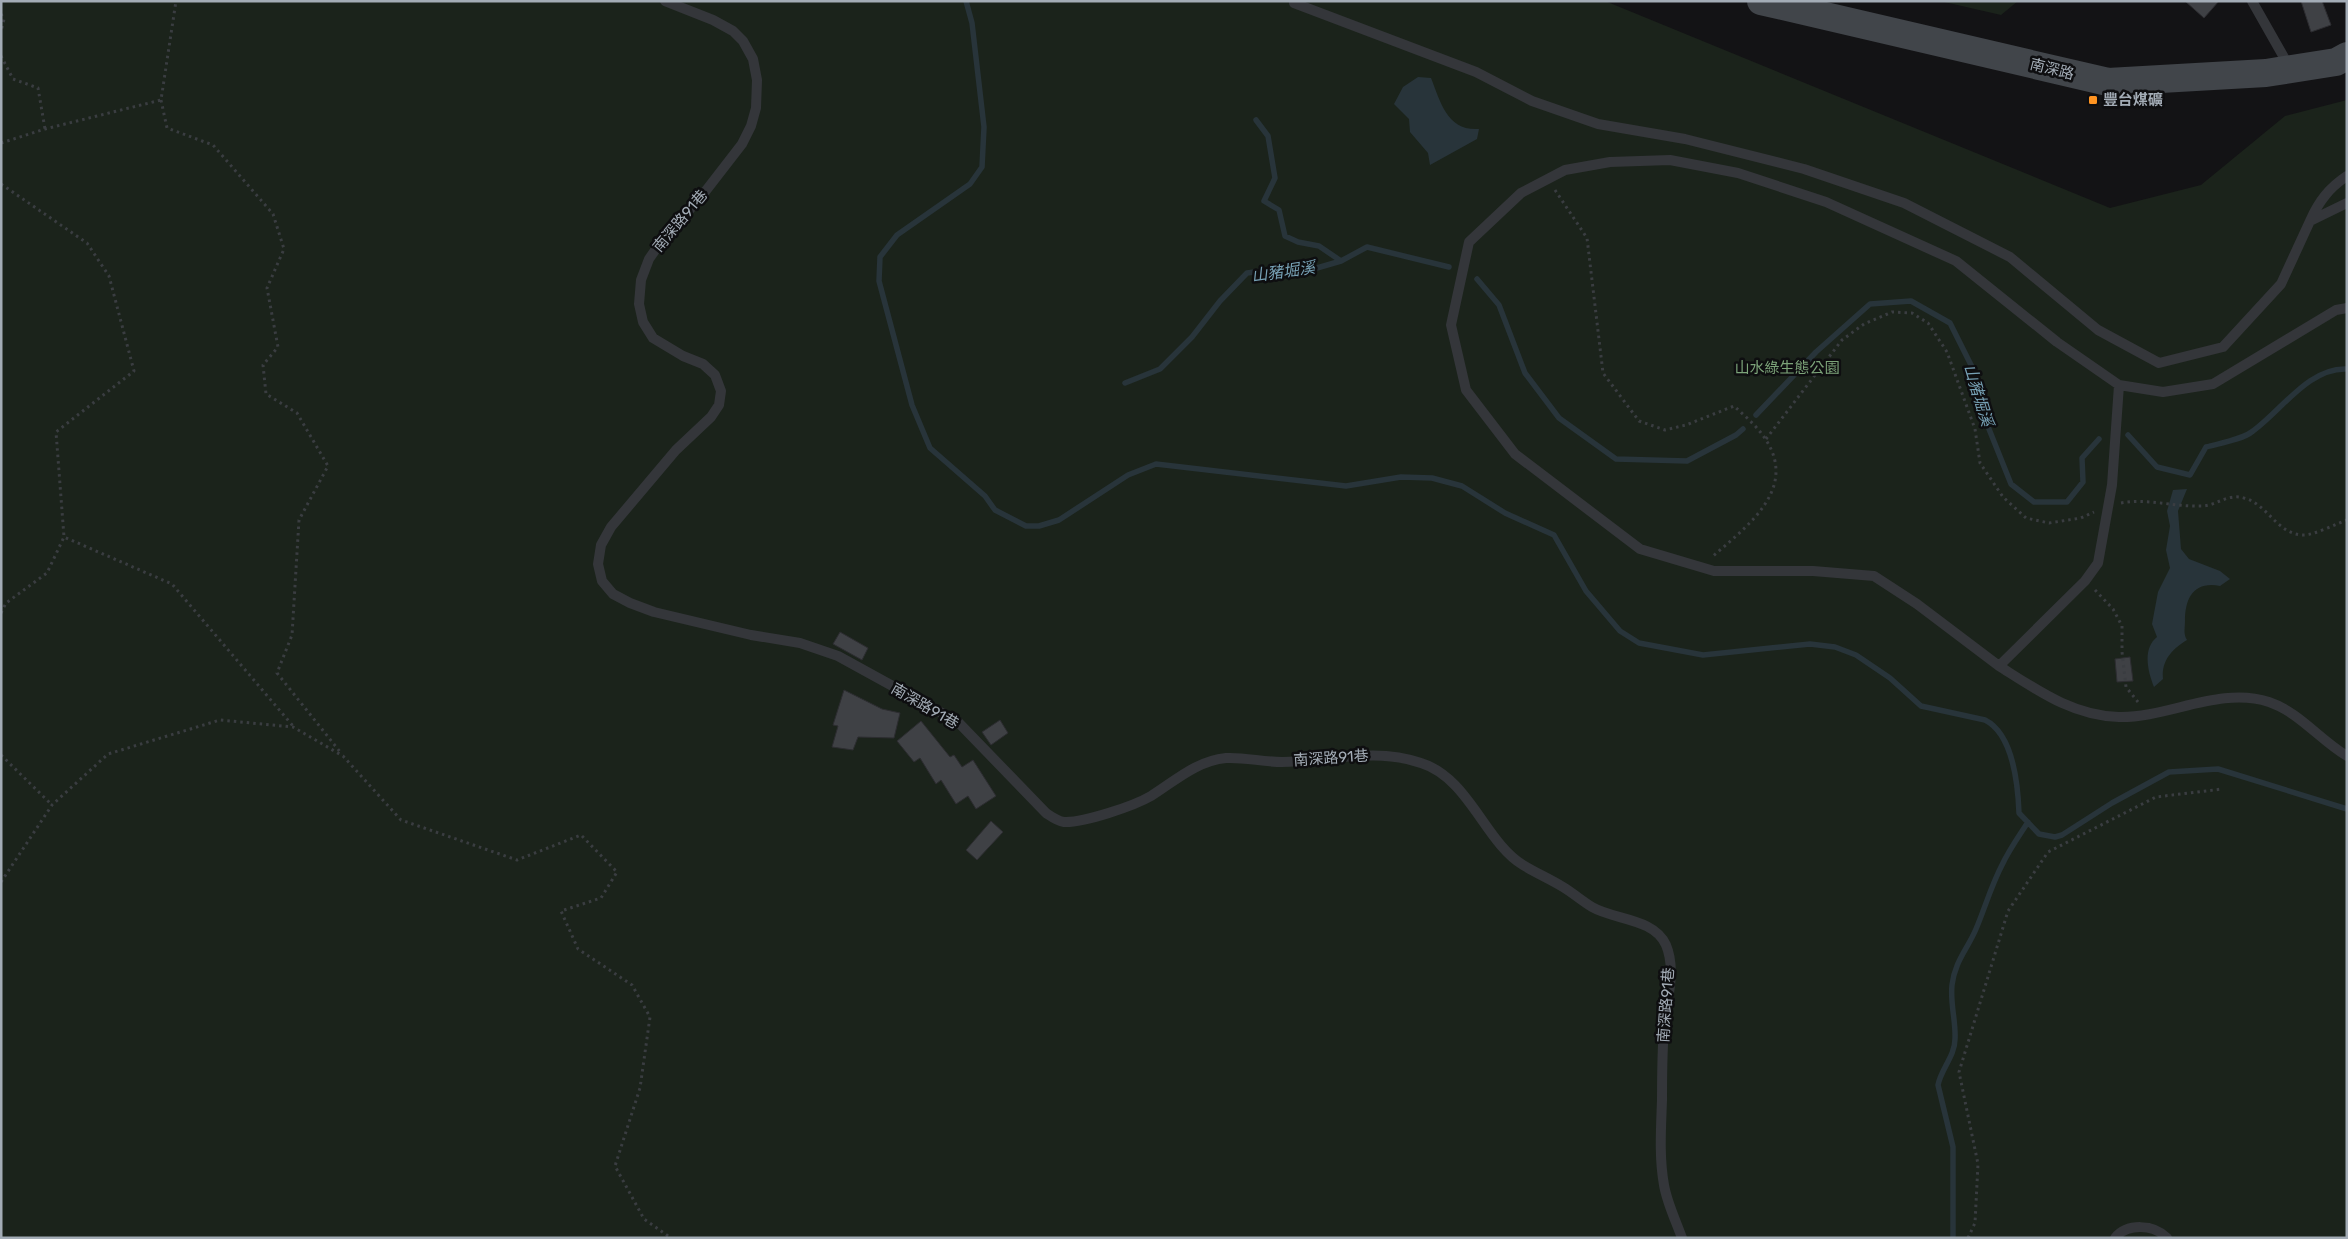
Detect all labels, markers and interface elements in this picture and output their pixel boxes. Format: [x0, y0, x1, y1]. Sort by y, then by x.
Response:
street label: 南深路 [2028, 55, 2076, 83]
place label: 豐台煤礦 [2103, 91, 2163, 109]
marker: 豐台煤礦 [2087, 94, 2099, 106]
street label: 南深路91巷 [649, 186, 711, 256]
water label: 山豬堀溪 [1250, 257, 1318, 285]
park label: 山水綠生態公園 [1734, 359, 1840, 377]
water label: 山豬堀溪 [1960, 362, 1998, 430]
street label: 南深路91巷 [888, 679, 962, 733]
street label: 南深路91巷 [1293, 746, 1369, 770]
street label: 南深路91巷 [1654, 967, 1678, 1043]

